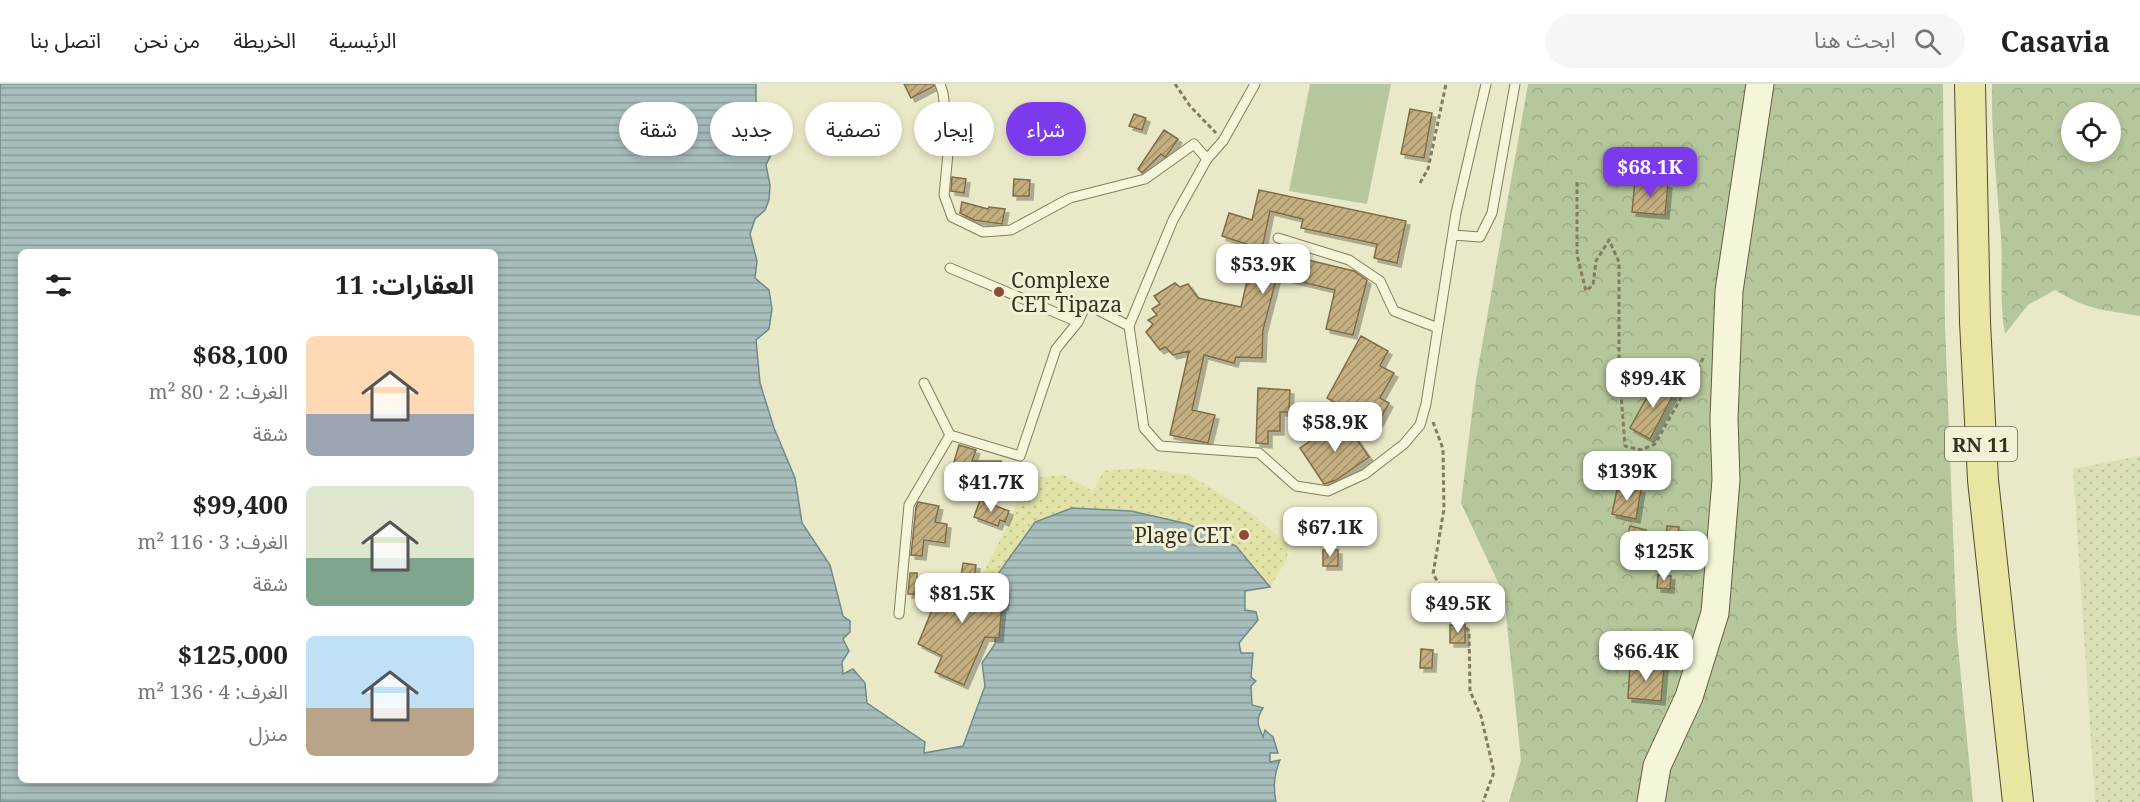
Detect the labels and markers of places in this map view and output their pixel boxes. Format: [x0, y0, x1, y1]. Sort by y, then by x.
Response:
pin: $68.1K [1601, 147, 1699, 198]
pin: $53.9K [1214, 244, 1312, 295]
place label: Complexe CET Tipaza [1011, 266, 1122, 318]
marker: Complexe CET Tipaza [992, 285, 1006, 299]
pin: $99.4K [1604, 358, 1702, 409]
pin: $58.9K [1286, 402, 1384, 453]
pin: $139K [1585, 451, 1669, 502]
pin: $41.7K [942, 462, 1040, 513]
pin: $67.1K [1281, 507, 1379, 558]
place label: Plage CET [1134, 521, 1232, 549]
marker: Plage CET [1237, 528, 1251, 542]
pin: $125K [1622, 531, 1706, 582]
pin: $81.5K [913, 573, 1011, 624]
pin: $49.5K [1409, 583, 1507, 634]
pin: $66.4K [1597, 631, 1695, 682]

